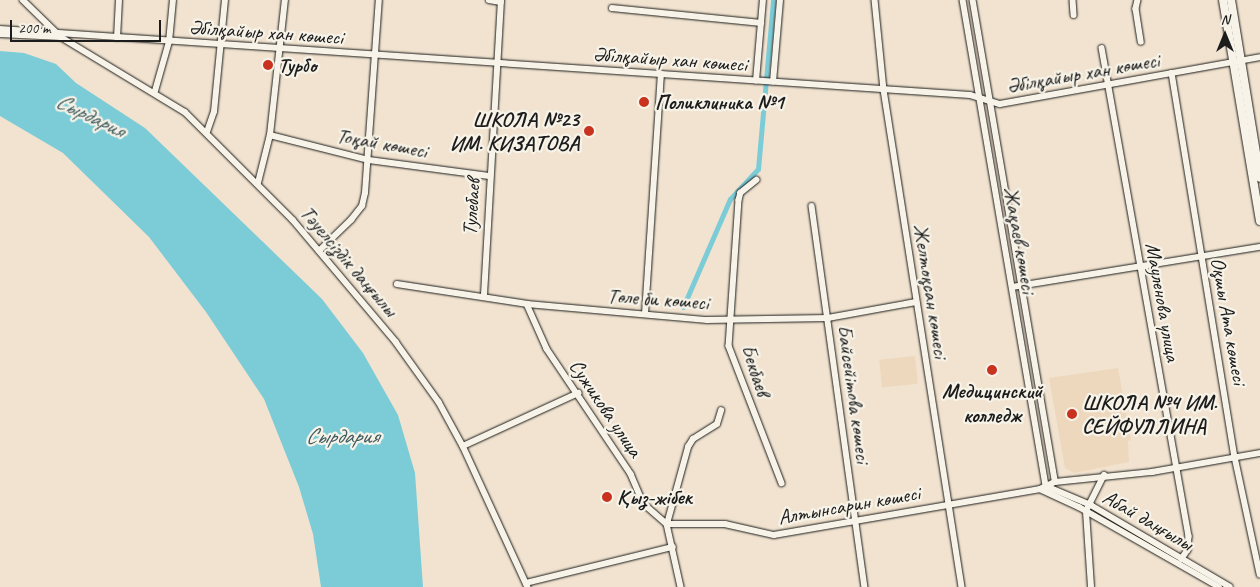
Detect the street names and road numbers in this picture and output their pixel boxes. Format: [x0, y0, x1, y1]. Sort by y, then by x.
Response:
street label: Әбілқайыр хан көшесі [188, 14, 344, 50]
street label: Әбілқайыр хан көшесі [592, 41, 748, 77]
street label: Әбілқайыр хан көшесі [1005, 47, 1161, 99]
street label: Тоқай көшесі [335, 123, 429, 163]
street label: Тулебаев [456, 178, 486, 236]
street label: Жақаев көшесі [998, 185, 1042, 295]
street label: Тәуелсіздік даңғылы [295, 200, 403, 322]
street label: Желтоқсан көшесі [908, 222, 954, 360]
street label: Мауленова улица [1140, 240, 1186, 364]
street label: Оқшы Ата көшесі [1205, 255, 1253, 387]
street label: Төле би көшесі [607, 283, 709, 315]
street label: Байсейітова көшесі [832, 323, 876, 465]
street label: Бекбаев [736, 341, 776, 399]
street label: Сужикова улица [564, 354, 648, 462]
street label: Алтынсарин көшесі [776, 480, 922, 530]
street label: Абай даңғылы [1098, 484, 1198, 556]

